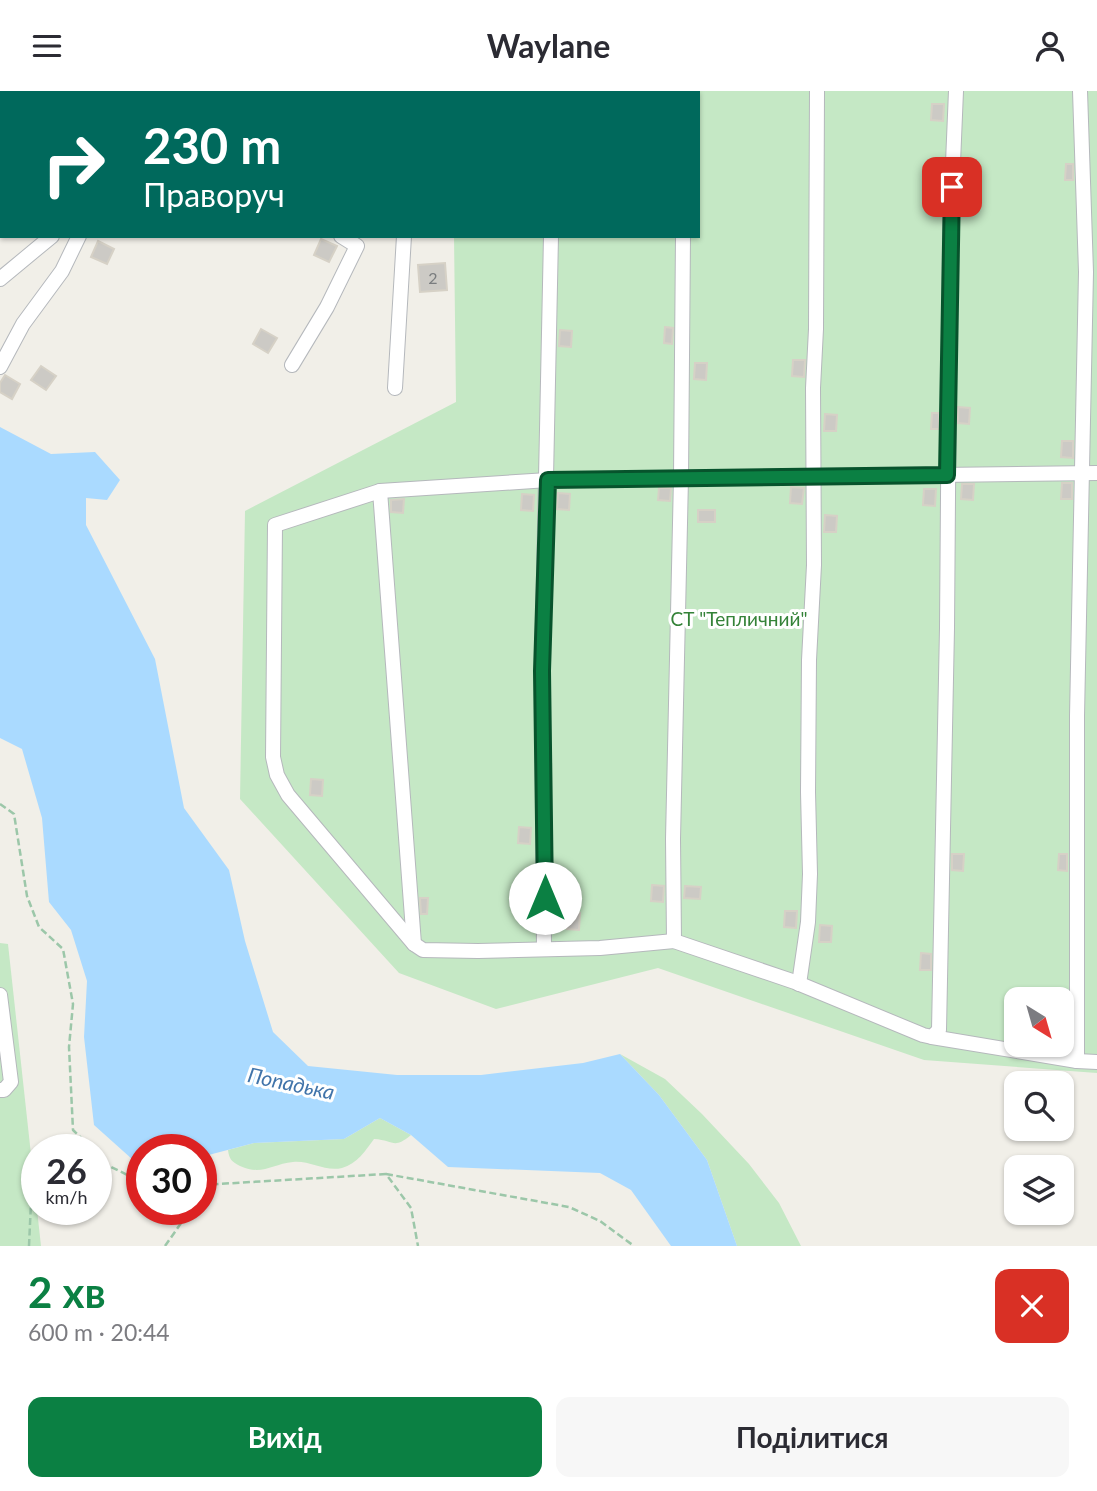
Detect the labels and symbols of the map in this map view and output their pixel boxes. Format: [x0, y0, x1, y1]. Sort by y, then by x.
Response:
pin [922, 157, 982, 217]
house number: 2 [428, 268, 438, 287]
park label: СТ "Тепличний" [671, 607, 807, 630]
position arrow [508, 861, 582, 935]
north arrow [1004, 987, 1074, 1057]
water label: Попадька [246, 1061, 337, 1104]
speed limit sign: 30 [126, 1134, 217, 1225]

